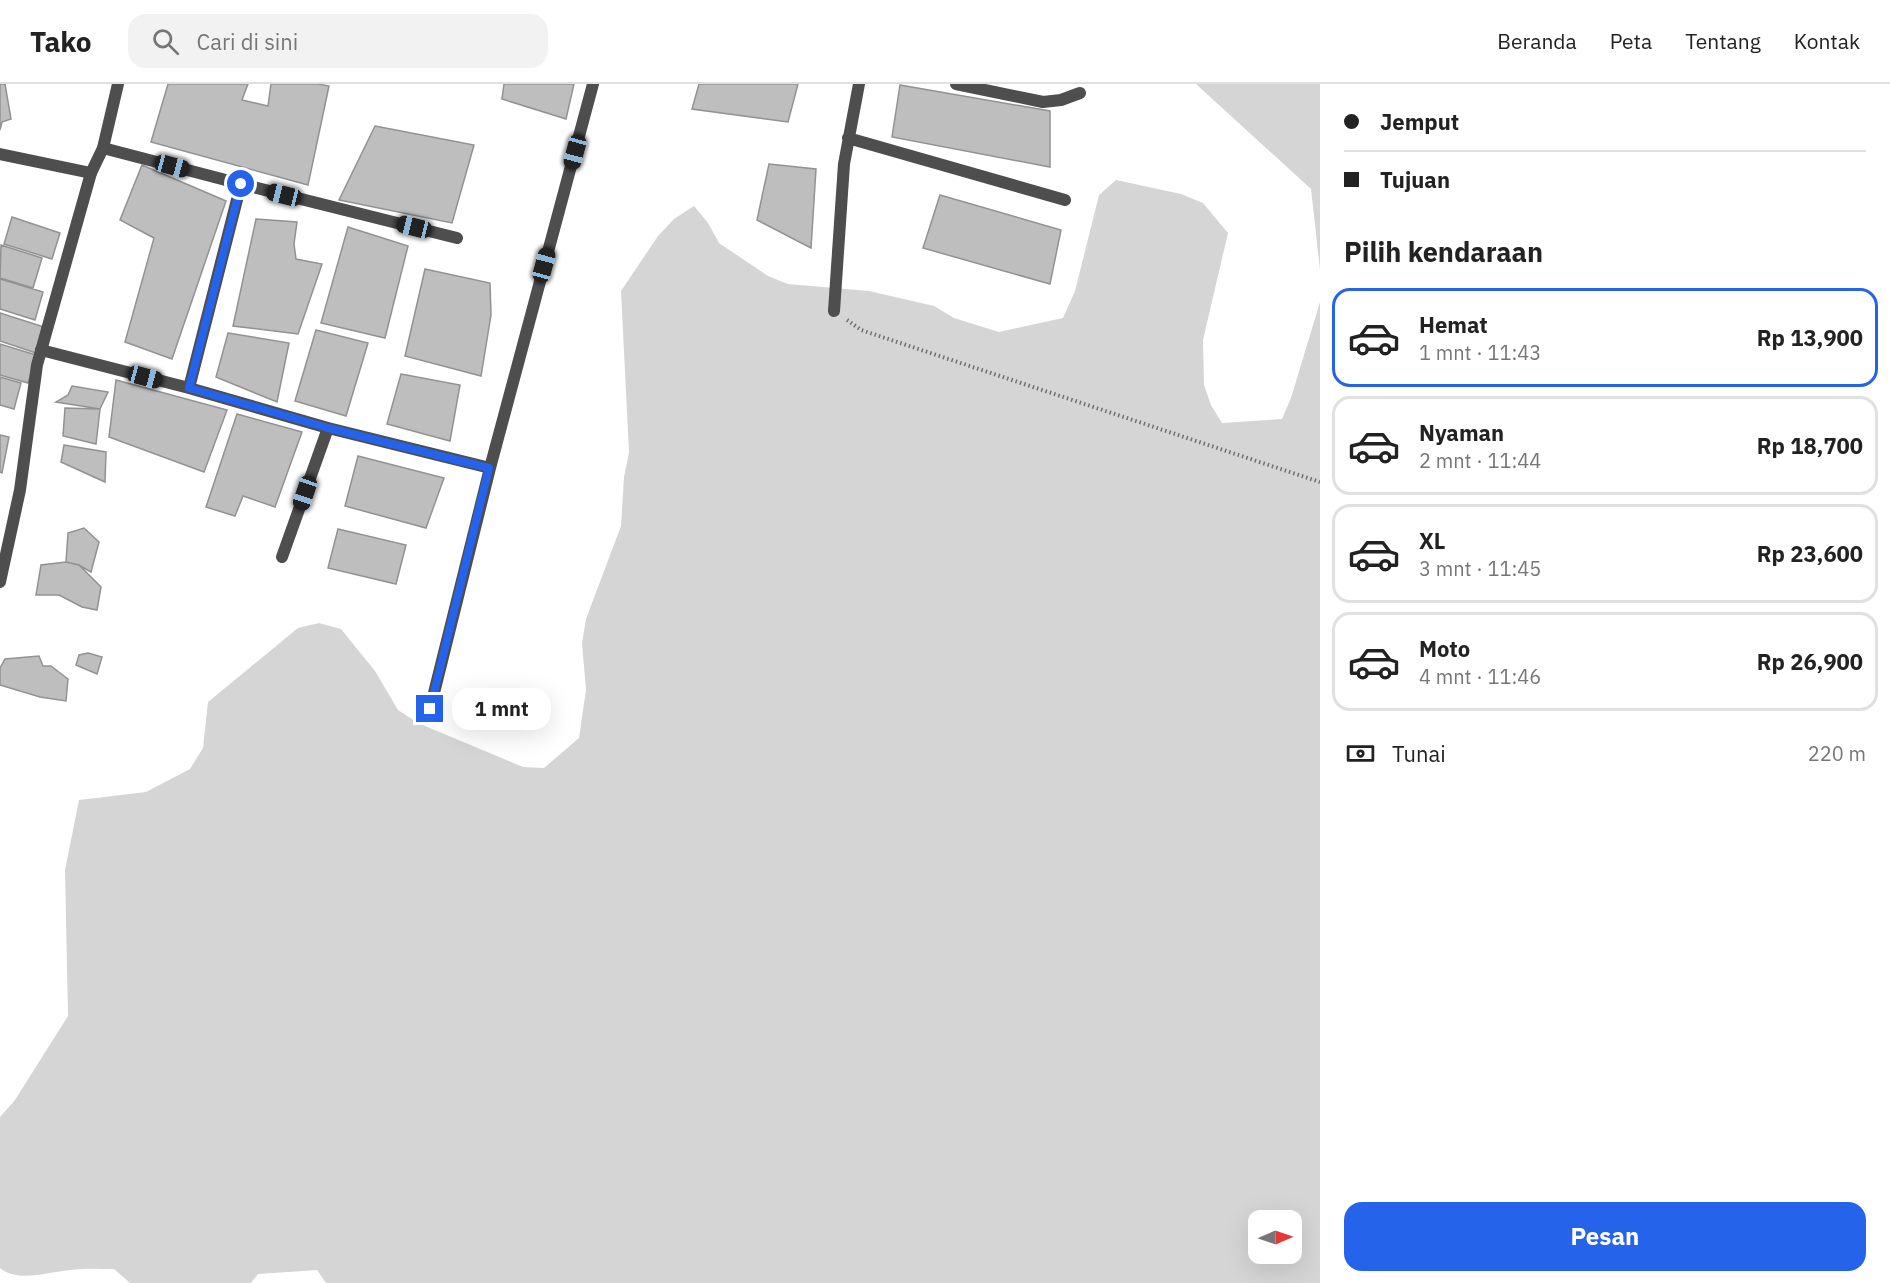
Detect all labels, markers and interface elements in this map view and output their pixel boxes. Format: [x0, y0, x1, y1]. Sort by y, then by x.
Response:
search box [128, 14, 548, 68]
text: Tako [30, 23, 92, 60]
icon: search [149, 25, 182, 58]
text: Cari di sini [197, 27, 298, 56]
text: Beranda [1497, 27, 1577, 55]
text: Peta [1610, 27, 1652, 55]
text: Tentang [1685, 27, 1761, 55]
text: Kontak [1794, 27, 1860, 55]
text: Jemput [1380, 107, 1459, 136]
car [562, 132, 588, 172]
car [152, 153, 192, 179]
text: Tujuan [1380, 165, 1450, 194]
route start [227, 170, 254, 197]
car [264, 182, 304, 208]
car [394, 214, 434, 240]
text: Pilih kendaraan [1344, 234, 1543, 269]
car [531, 245, 557, 285]
text: Hemat [1419, 310, 1488, 339]
icon: car [1347, 311, 1401, 365]
text: Rp 13,900 [1757, 323, 1863, 352]
text: 1 mnt · 11:43 [1419, 339, 1541, 366]
car [125, 364, 165, 390]
text: Nyaman [1419, 418, 1504, 447]
icon: car [1347, 419, 1401, 473]
text: Rp 18,700 [1757, 431, 1863, 460]
text: 2 mnt · 11:44 [1419, 447, 1541, 474]
car [291, 473, 319, 513]
text: XL [1419, 526, 1445, 555]
icon: car [1347, 527, 1401, 581]
text: Rp 23,600 [1757, 539, 1863, 568]
text: 3 mnt · 11:45 [1419, 555, 1541, 582]
text: Moto [1419, 634, 1470, 663]
icon: car [1347, 635, 1401, 689]
text: Rp 26,900 [1757, 647, 1863, 676]
text: 4 mnt · 11:46 [1419, 663, 1541, 690]
callout: 1 mnt [451, 688, 550, 730]
route end [416, 695, 443, 722]
text: 1 mnt [474, 695, 529, 722]
icon: cash [1344, 737, 1377, 770]
text: Tunai [1392, 739, 1446, 768]
text: 220 m [1808, 740, 1866, 767]
button: Pesan [1344, 1202, 1866, 1271]
north arrow [1248, 1210, 1302, 1264]
map controls [1248, 1210, 1302, 1264]

